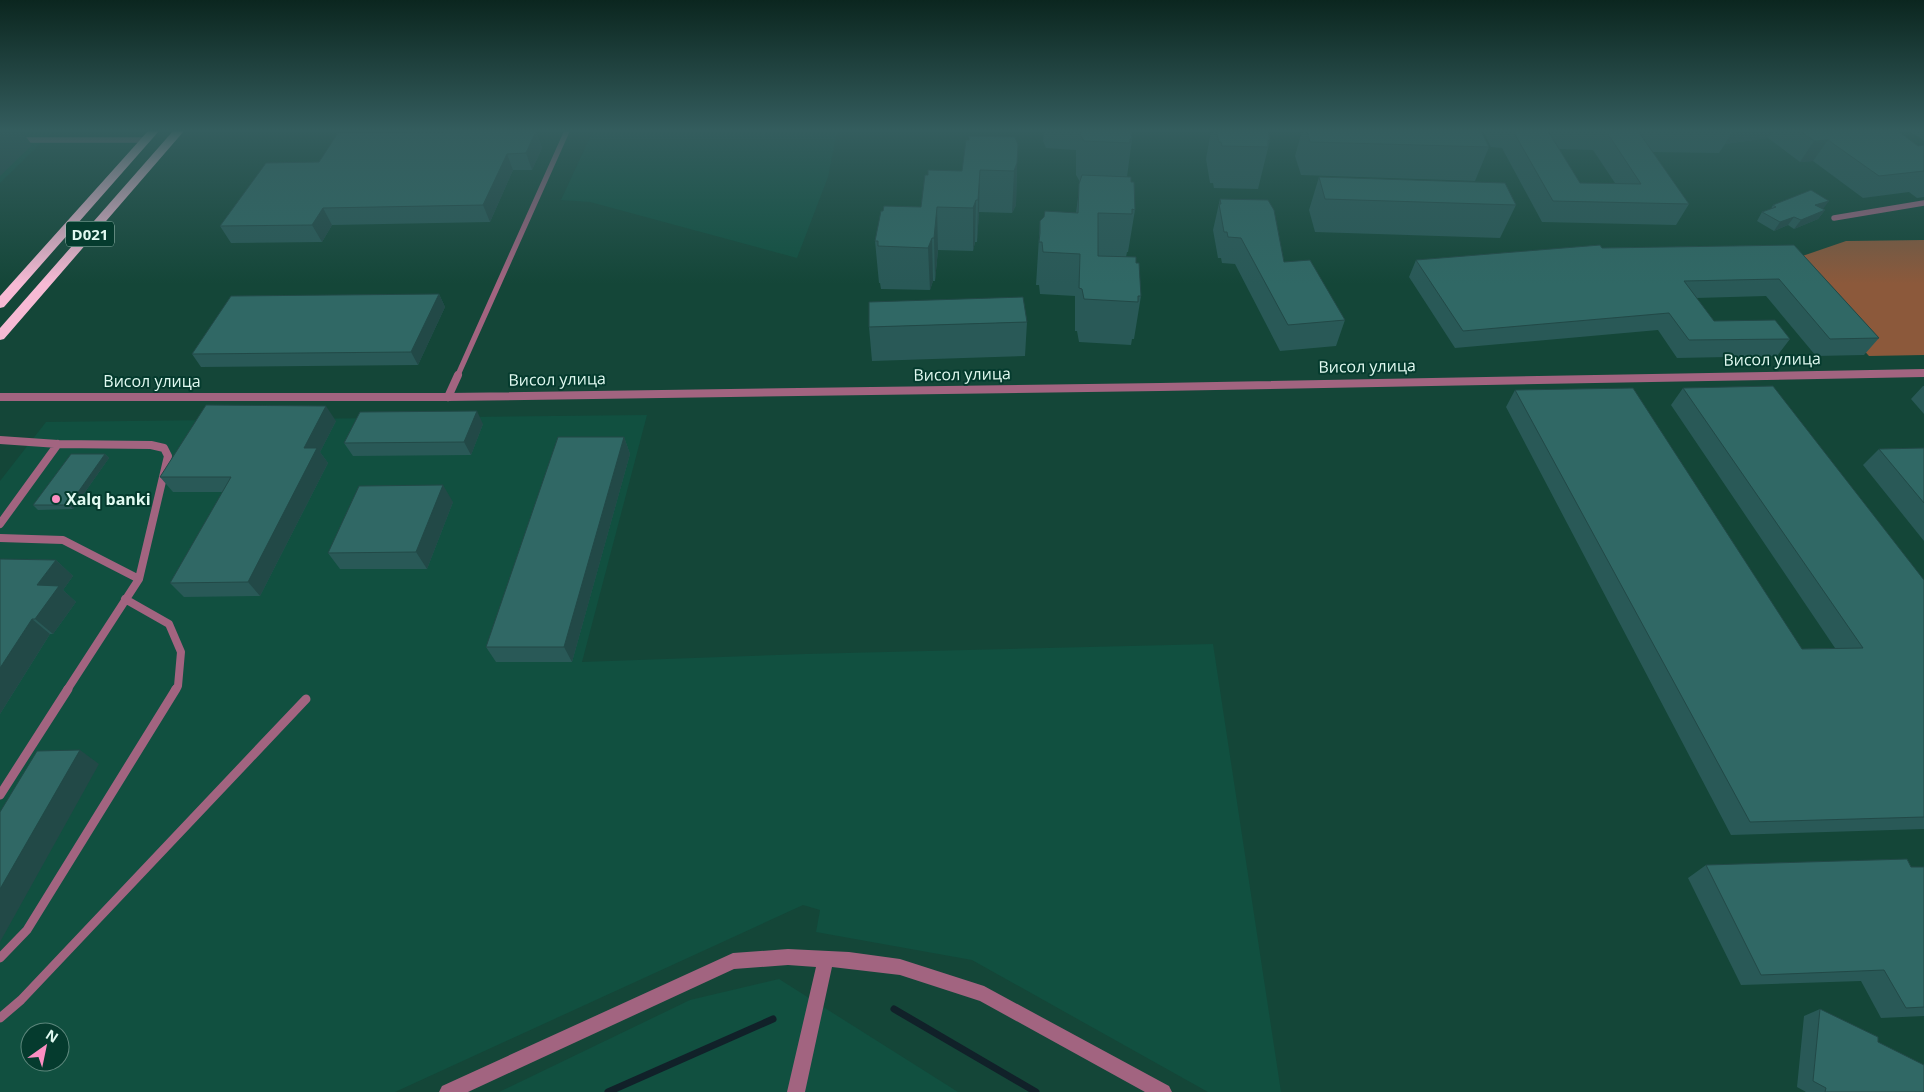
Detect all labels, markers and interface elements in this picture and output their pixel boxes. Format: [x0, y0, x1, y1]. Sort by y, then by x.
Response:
road number: D021 [66, 222, 114, 246]
street label: Висол улица [1723, 347, 1821, 371]
street label: Висол улица [1318, 354, 1416, 378]
street label: Висол улица [913, 362, 1011, 386]
street label: Висол улица [508, 367, 606, 391]
street label: Висол улица [103, 370, 201, 392]
place label: Xalq banki [66, 488, 151, 510]
marker: Xalq banki [50, 493, 62, 505]
north arrow [20, 1022, 70, 1072]
text: N [42, 1025, 62, 1047]

